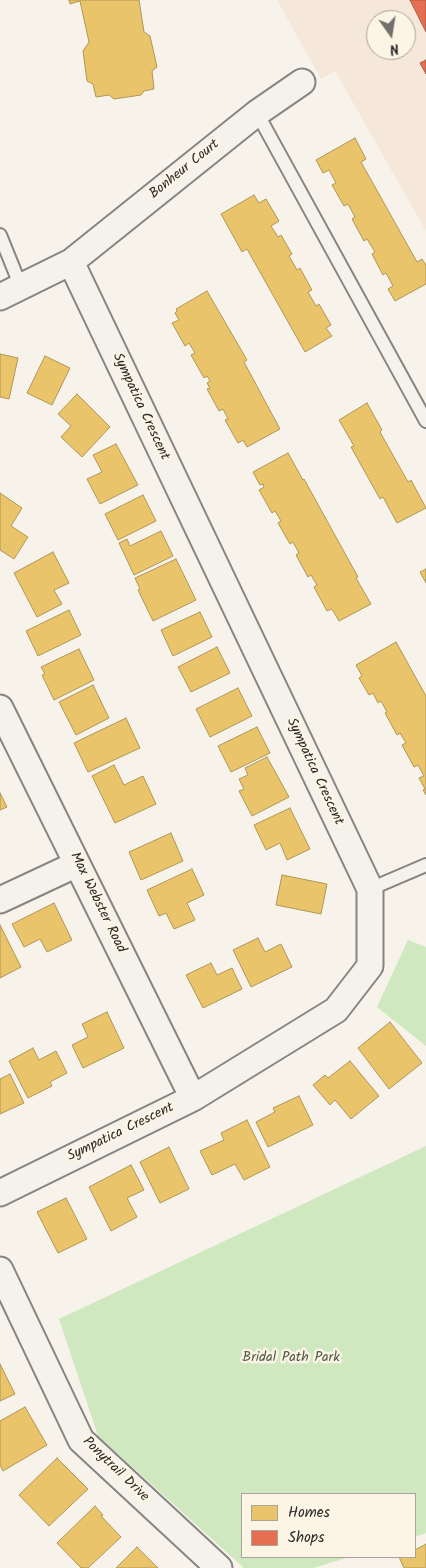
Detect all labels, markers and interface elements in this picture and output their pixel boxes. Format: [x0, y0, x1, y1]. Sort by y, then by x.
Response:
north arrow [366, 10, 416, 60]
text: N [387, 37, 401, 60]
street label: Bonheur Court [147, 137, 223, 203]
street label: Sympatica Crescent [108, 351, 172, 463]
street label: Sympatica Crescent [282, 716, 346, 828]
street label: Max Webster Road [65, 850, 129, 956]
street label: Sympatica Crescent [65, 1100, 177, 1166]
park label: Bridal Path Park [242, 1351, 340, 1367]
street label: Ponytrail Drive [78, 1434, 152, 1506]
legend [241, 1493, 416, 1558]
text: Homes [288, 1501, 330, 1525]
text: Shops [288, 1526, 324, 1550]

